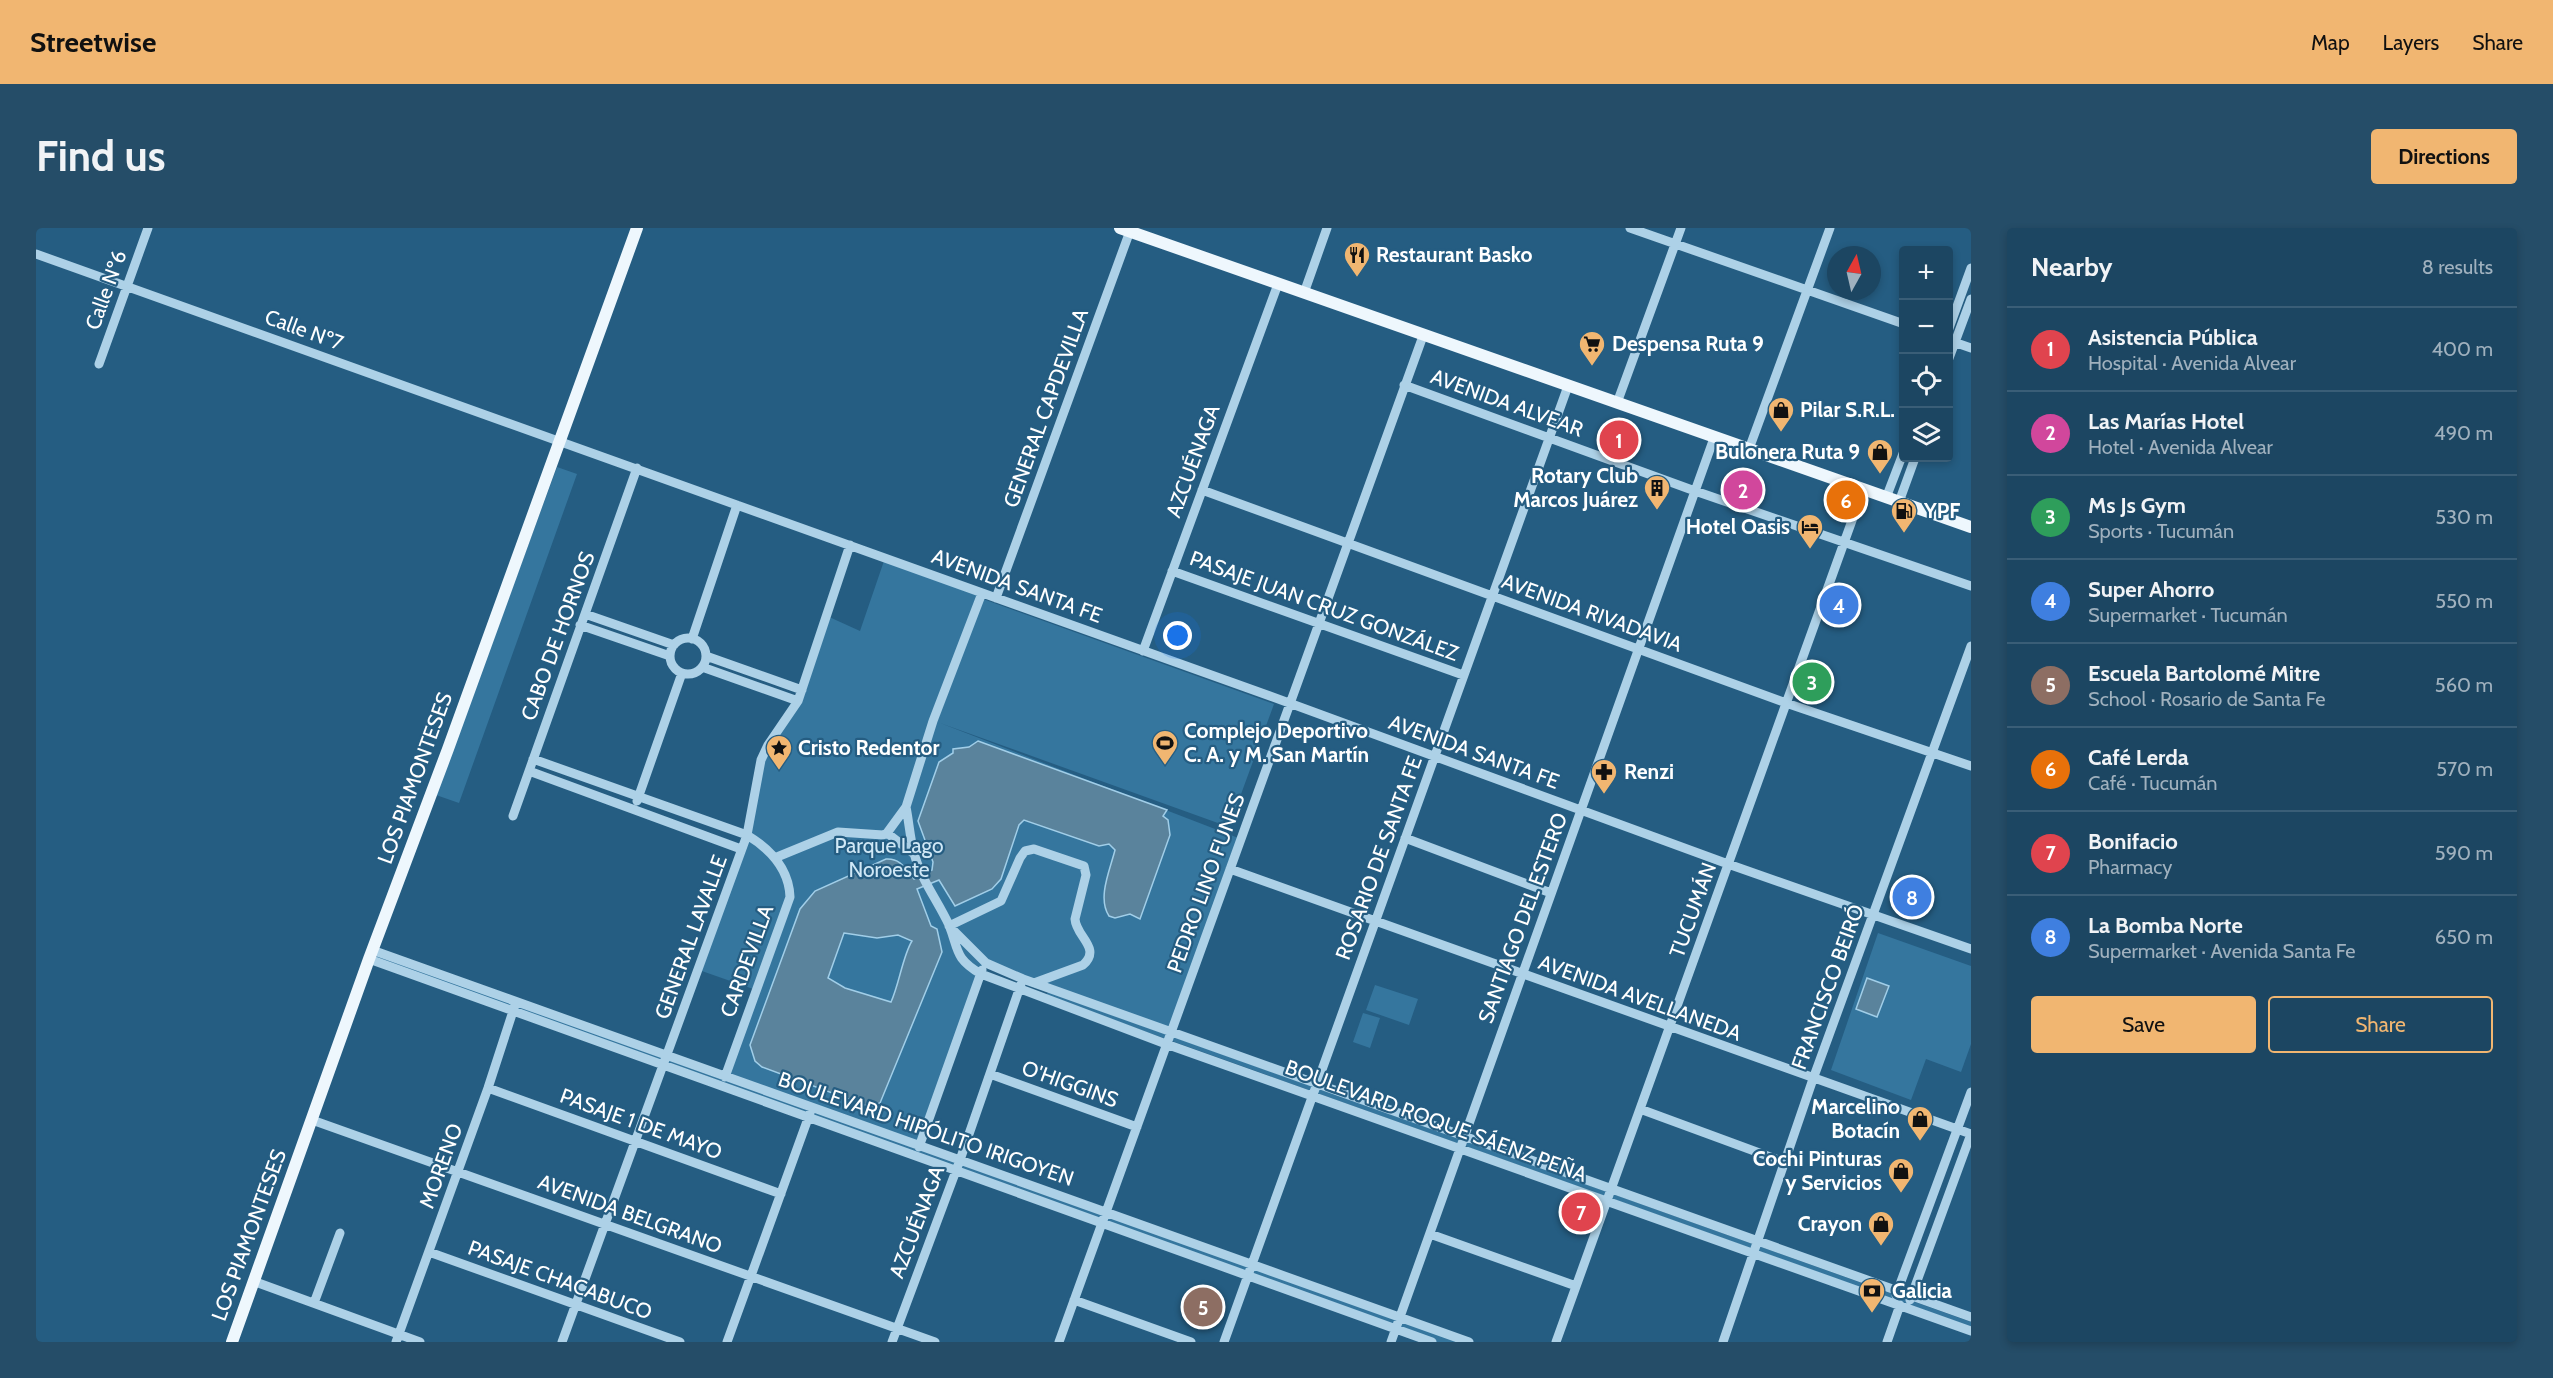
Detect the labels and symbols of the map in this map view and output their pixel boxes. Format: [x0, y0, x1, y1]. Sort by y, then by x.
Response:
restaurant icon: Restaurant Basko [1342, 240, 1372, 278]
place label: Restaurant Basko [1376, 242, 1533, 267]
north arrow [1827, 246, 1881, 300]
street label: Calle Nº6 [80, 247, 131, 333]
street label: Calle Nº7 [262, 304, 347, 355]
street label: GENERAL CAPDEVILLA [998, 305, 1093, 511]
supermarket icon: Despensa Ruta 9 [1577, 329, 1607, 367]
place label: Despensa Ruta 9 [1612, 331, 1764, 356]
street label: AVENIDA ALVEAR [1427, 363, 1587, 442]
shop icon: Pilar S.R.L. [1766, 395, 1796, 433]
place label: Pilar S.R.L. [1800, 397, 1895, 422]
street label: AZCUÉNAGA [1161, 401, 1225, 521]
pin: 1 [1600, 418, 1638, 462]
shop icon: Bulonera Ruta 9 [1865, 437, 1895, 475]
place label: Bulonera Ruta 9 [1715, 439, 1860, 464]
place label: Rotary Club Marcos Juárez [1513, 463, 1638, 512]
pin: 2 [1724, 468, 1762, 512]
building icon: Rotary Club Marcos Juárez [1642, 473, 1672, 511]
pin: 6 [1826, 478, 1866, 522]
fuel station icon: YPF [1889, 496, 1919, 534]
place label: YPF [1923, 498, 1960, 523]
hotel icon: Hotel Oasis [1795, 512, 1825, 550]
place label: Hotel Oasis [1686, 514, 1790, 539]
street label: AVENIDA SANTA FE [929, 543, 1106, 628]
street label: PASAJE JUAN CRUZ GONZÁLEZ [1187, 545, 1462, 666]
street label: CABO DE HORNOS [515, 548, 600, 724]
street label: AVENIDA RIVADAVIA [1499, 568, 1686, 657]
pin: 4 [1820, 582, 1858, 628]
your location [1163, 621, 1192, 650]
pin: 3 [1792, 660, 1832, 704]
street label: LOS PIAMONTESES [372, 689, 457, 867]
street label: AVENIDA SANTA FE [1386, 709, 1563, 794]
place label: Complejo Deportivo C. A. y M. San Martín [1184, 718, 1369, 767]
sports icon: Complejo Deportivo C. A. y M. San Martín [1150, 728, 1180, 766]
place icon: Cristo Redentor [764, 733, 794, 771]
place label: Cristo Redentor [798, 735, 940, 760]
street label: ROSARIO DE SANTA FE [1330, 753, 1427, 963]
pharmacy icon: Renzi [1589, 757, 1619, 795]
place label: Renzi [1624, 759, 1674, 784]
street label: PEDRO LINO FUNES [1161, 790, 1250, 976]
street label: SANTIAGO DEL ESTERO [1473, 809, 1572, 1026]
park label: Parque Lago Noroeste [835, 833, 943, 882]
street label: GENERAL LAVALLE [649, 851, 732, 1022]
street label: TUCUMÁN [1664, 859, 1721, 961]
pin: 8 [1892, 874, 1932, 920]
street label: CARDEVILLA [715, 901, 778, 1020]
street label: FRANCISCO BEIRÓ [1786, 901, 1869, 1073]
street label: AVENIDA AVELLANEDA [1535, 949, 1745, 1046]
street label: BOULEVARD ROQUE SÁENZ PEÑA [1282, 1053, 1591, 1187]
street label: O'HIGGINS [1019, 1055, 1122, 1112]
street label: BOULEVARD HIPÓLITO IRIGOYEN [775, 1066, 1077, 1191]
street label: PASAJE 1 DE MAYO [557, 1083, 726, 1164]
place label: Marcelino Botacín [1811, 1094, 1900, 1143]
shop icon: Marcelino Botacín [1905, 1104, 1935, 1142]
street label: MORENO [414, 1120, 467, 1212]
street label: LOS PIAMONTESES [206, 1146, 291, 1324]
place label: Cochi Pinturas y Servicios [1753, 1146, 1882, 1195]
shop icon: Cochi Pinturas y Servicios [1886, 1156, 1916, 1194]
street label: AZCUÉNAGA [884, 1162, 949, 1282]
street label: AVENIDA BELGRANO [535, 1169, 726, 1258]
pin: 7 [1562, 1190, 1600, 1234]
shop icon: Crayon [1866, 1209, 1896, 1247]
place label: Crayon [1798, 1211, 1862, 1236]
street label: PASAJE CHACABUCO [465, 1235, 656, 1324]
bank icon: Galicia [1857, 1276, 1887, 1314]
place label: Galicia [1892, 1278, 1953, 1303]
pin: 5 [1184, 1284, 1222, 1330]

